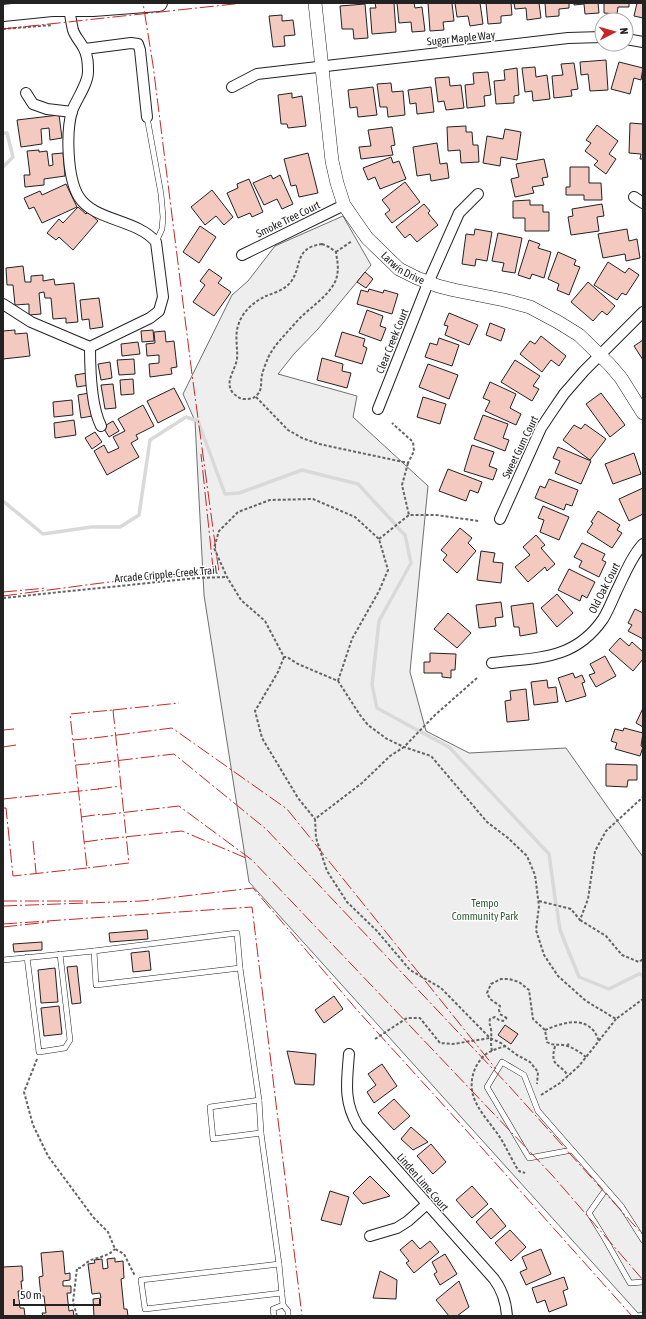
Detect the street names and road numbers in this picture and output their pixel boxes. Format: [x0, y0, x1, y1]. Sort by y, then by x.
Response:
street label: Sugar Maple Way [426, 28, 496, 48]
street label: Smoke Tree Court [254, 198, 322, 240]
street label: Larwin Drive [379, 249, 426, 286]
street label: Clear Creek Court [374, 307, 410, 375]
street label: Sweet Gum Court [500, 414, 540, 480]
street label: Old Oak Court [586, 561, 622, 615]
street label: Arcade Cripple-Creek Trail [114, 564, 218, 584]
street label: Linden Lime Court [395, 1151, 451, 1213]

